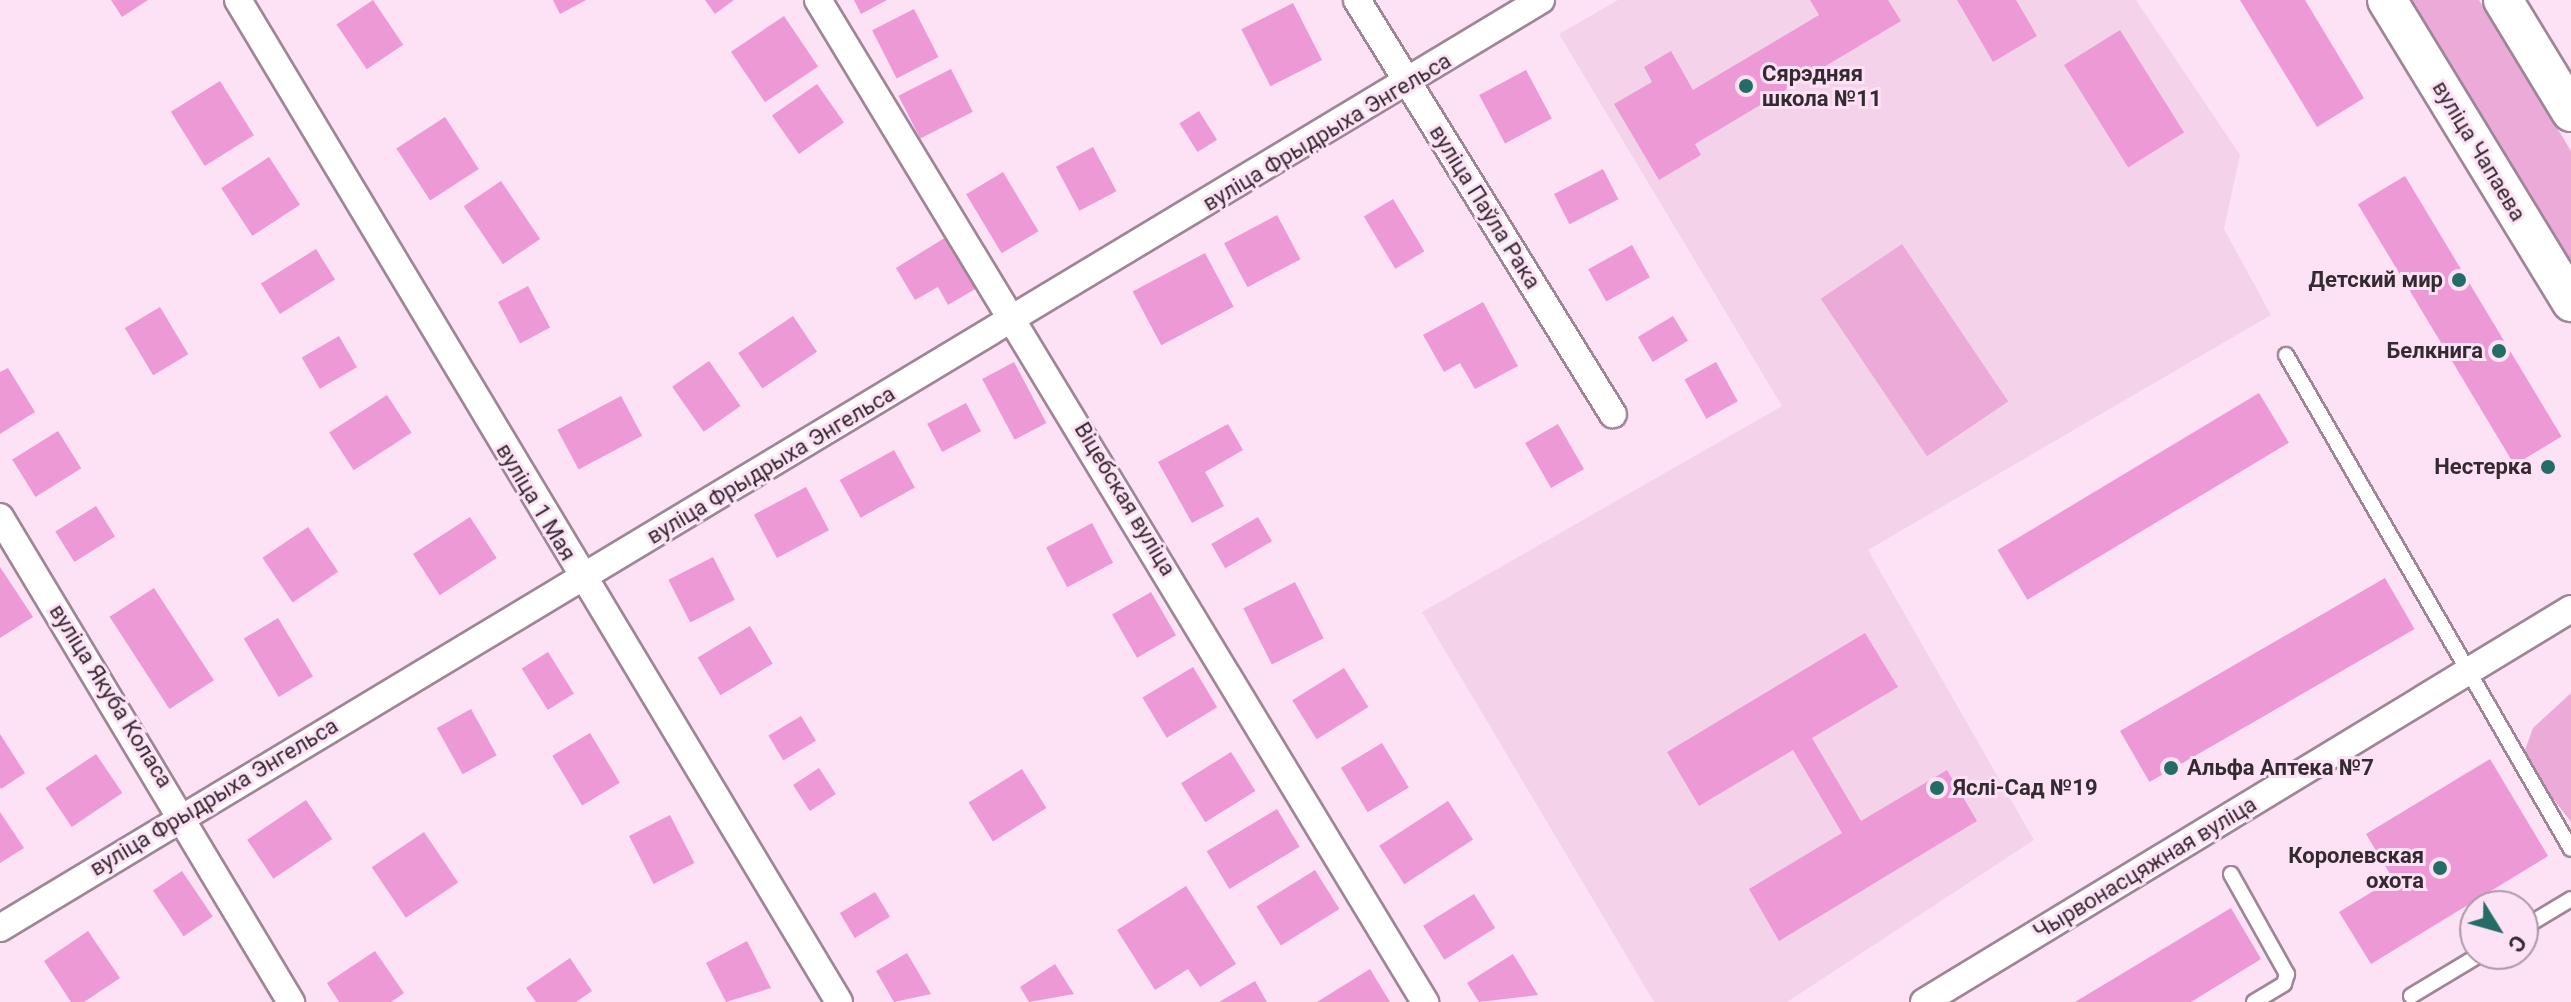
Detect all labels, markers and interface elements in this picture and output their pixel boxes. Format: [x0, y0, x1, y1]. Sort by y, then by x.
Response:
street label: вуліца Фрыдрыха Энгельса [1198, 47, 1456, 217]
place label: Сярэдняя школа №11 [1762, 60, 1882, 112]
street label: вуліца Чапаева [2427, 76, 2531, 226]
marker: Сярэдняя школа №11 [1737, 77, 1755, 95]
street label: вуліца Паўла Рака [1424, 120, 1546, 294]
place label: Детский мир [2309, 267, 2443, 293]
marker: Детский мир [2450, 271, 2468, 289]
place label: Белкнига [2387, 338, 2483, 364]
marker: Белкнига [2490, 342, 2508, 360]
street label: вуліца Фрыдрыха Энгельса [642, 380, 900, 550]
street label: Віцебская вуліца [1069, 417, 1181, 581]
street label: вуліца 1 Мая [491, 439, 581, 565]
place label: Нестерка [2434, 454, 2532, 480]
marker: Нестерка [2539, 458, 2557, 476]
street label: вуліца Якуба Коласа [44, 599, 178, 793]
street label: вуліца Фрыдрыха Энгельса [85, 712, 343, 882]
place label: Альфа Аптека №7 [2187, 755, 2374, 781]
marker: Альфа Аптека №7 [2162, 759, 2180, 777]
place label: Яслі-Сад №19 [1953, 775, 2098, 801]
marker: Яслі-Сад №19 [1928, 779, 1946, 797]
street label: Чырвонасцяжная вуліца [2029, 791, 2261, 945]
place label: Королевская охота [2288, 842, 2424, 894]
marker: Королевская охота [2431, 859, 2449, 877]
north arrow [2459, 890, 2539, 970]
text: С [2503, 930, 2531, 957]

